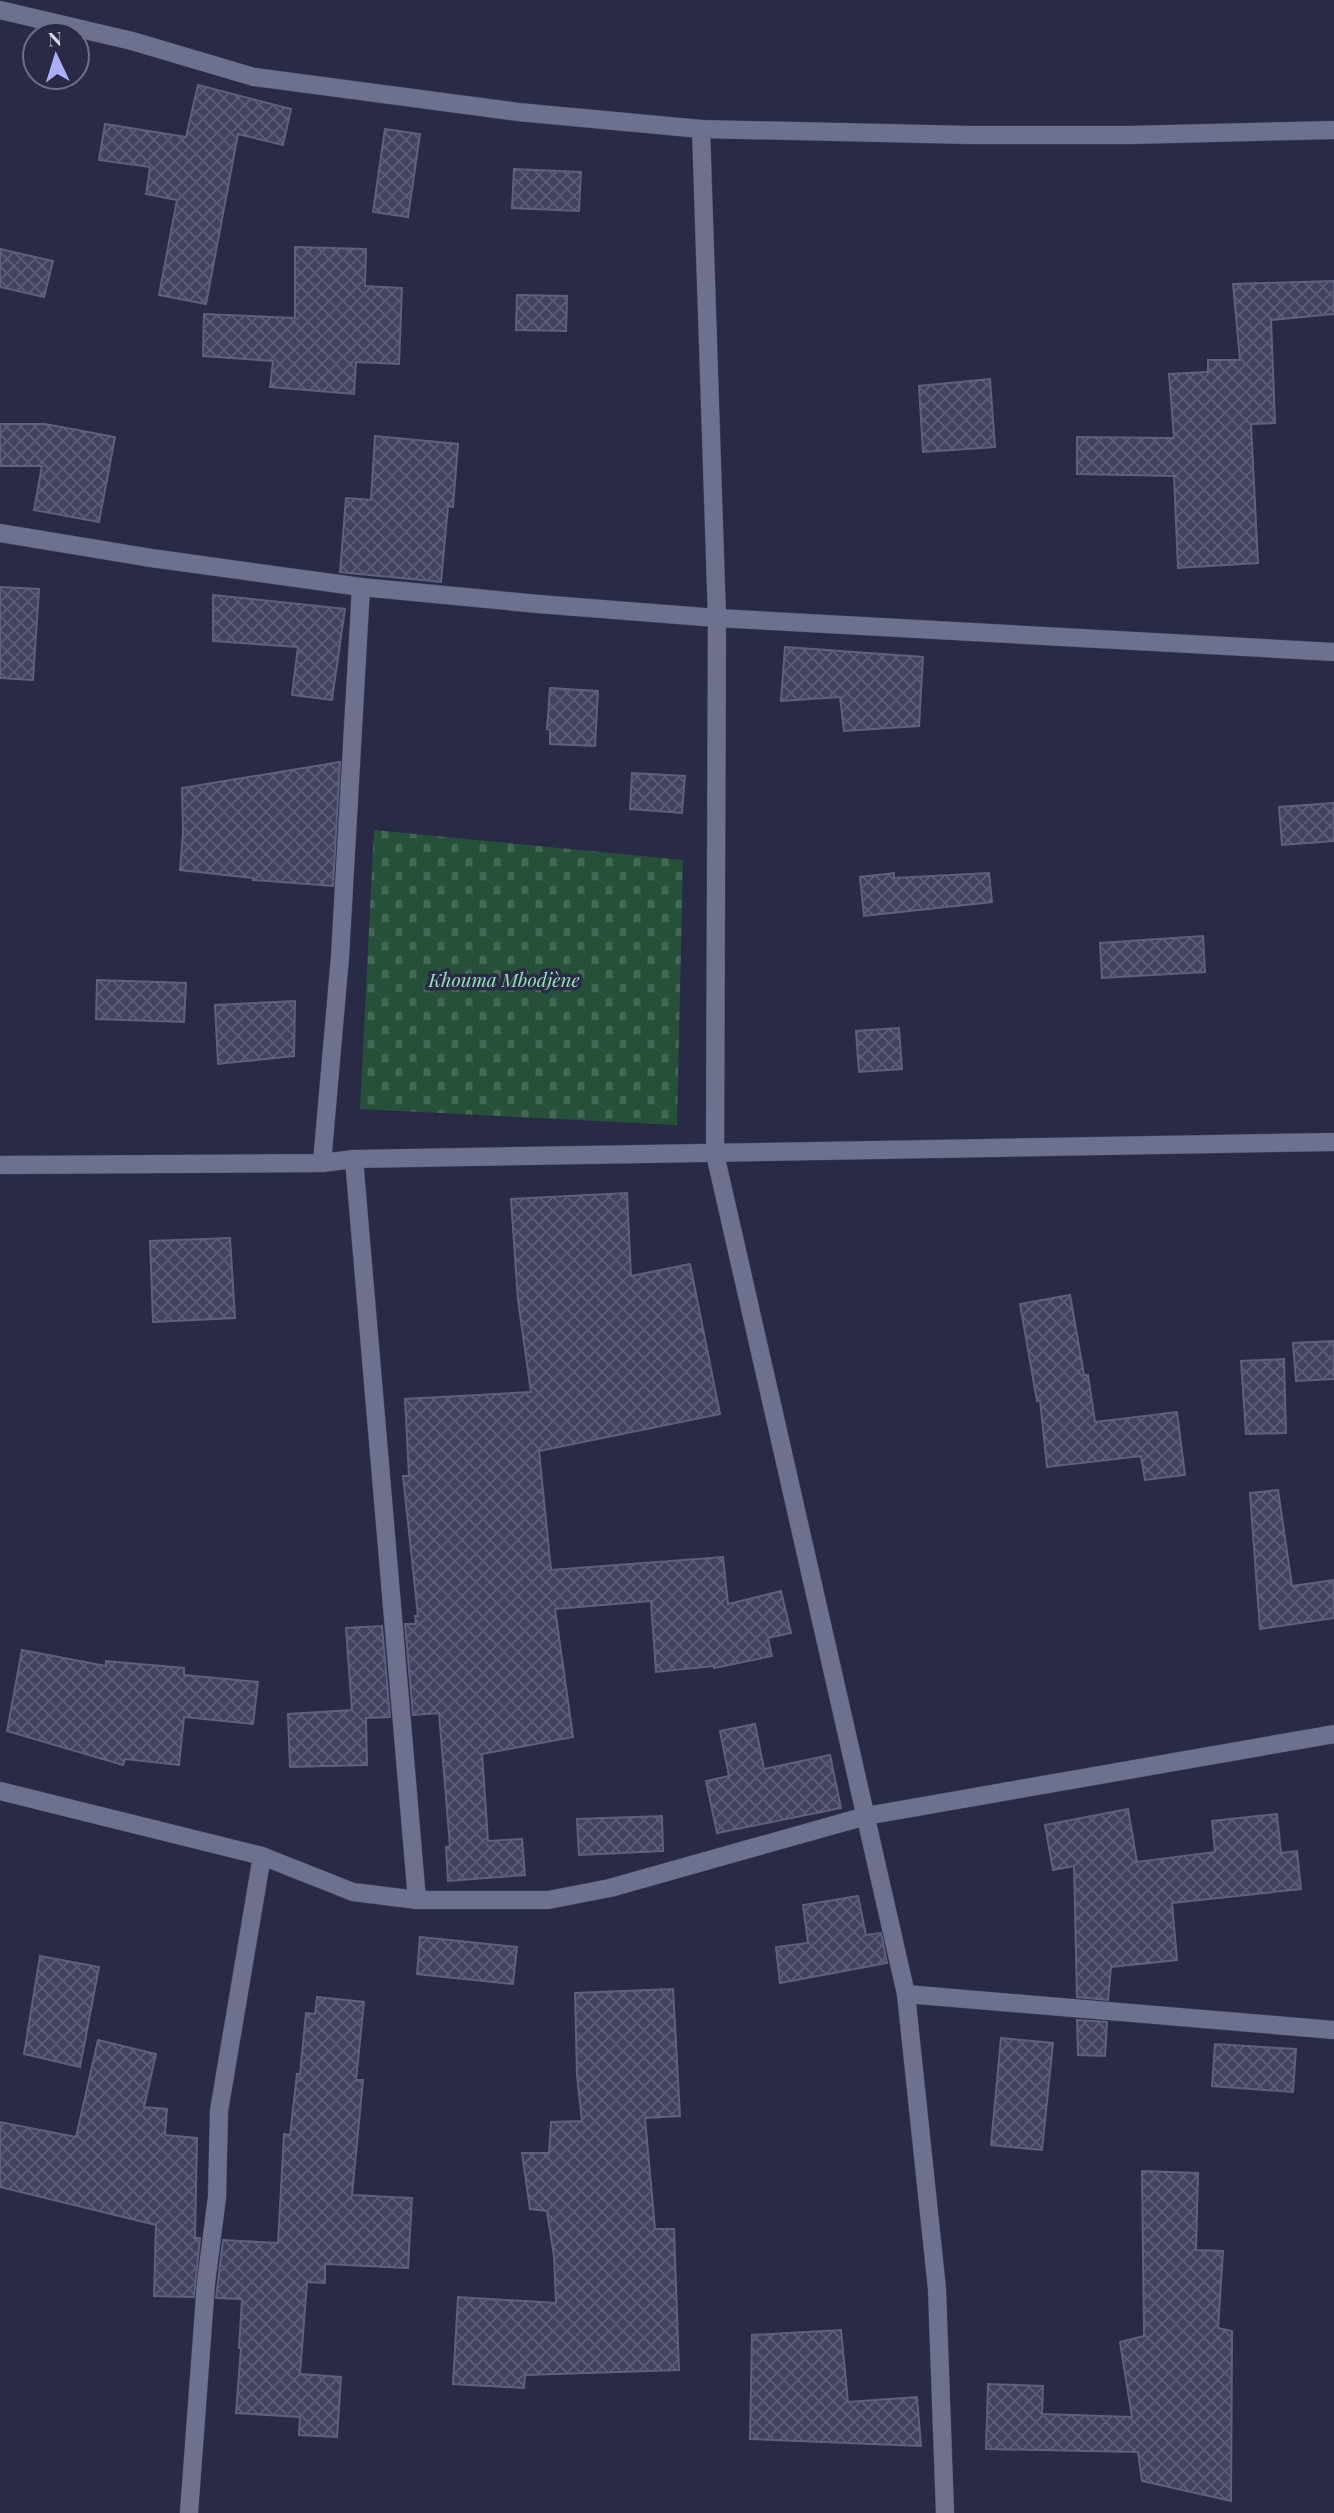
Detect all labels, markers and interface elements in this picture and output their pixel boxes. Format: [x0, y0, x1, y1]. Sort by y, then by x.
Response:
north arrow [21, 21, 91, 91]
text: N [47, 25, 63, 51]
park label: Khouma Mbodjène [427, 966, 580, 992]

